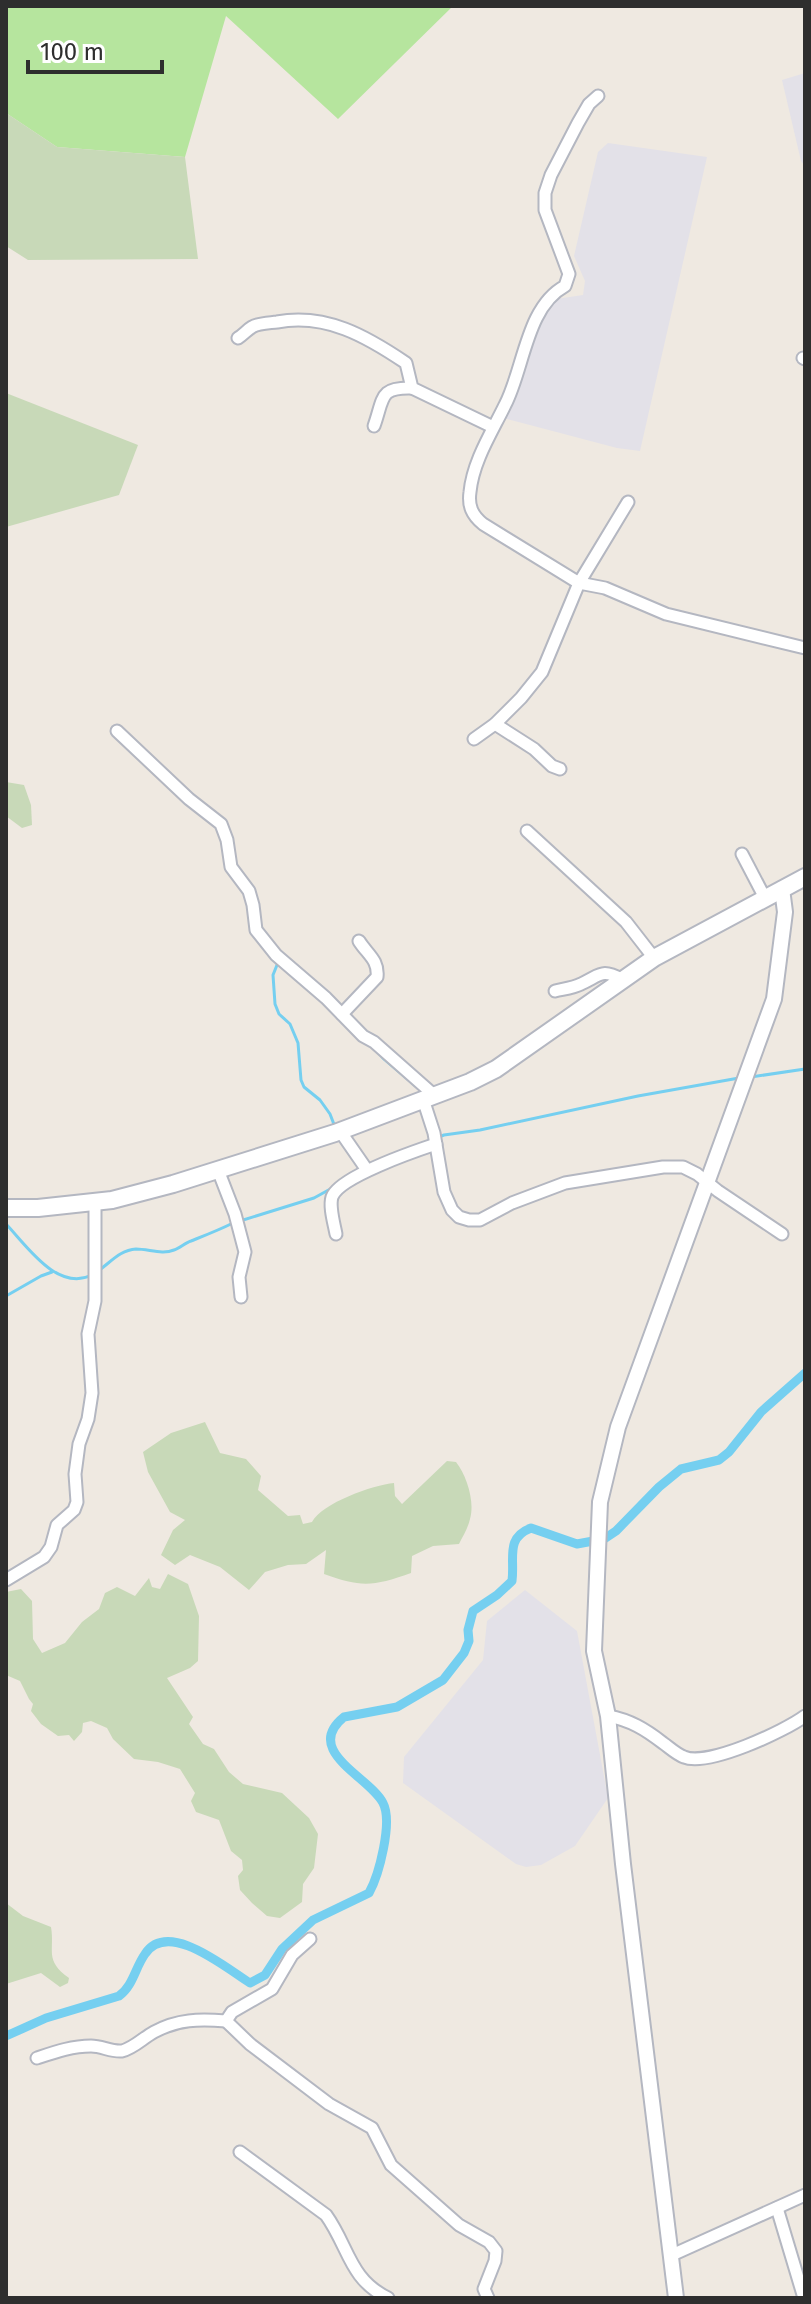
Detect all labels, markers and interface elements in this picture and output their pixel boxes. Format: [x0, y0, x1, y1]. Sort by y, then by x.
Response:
scale bar [28, 24, 162, 74]
text: 100 m [40, 38, 104, 66]

